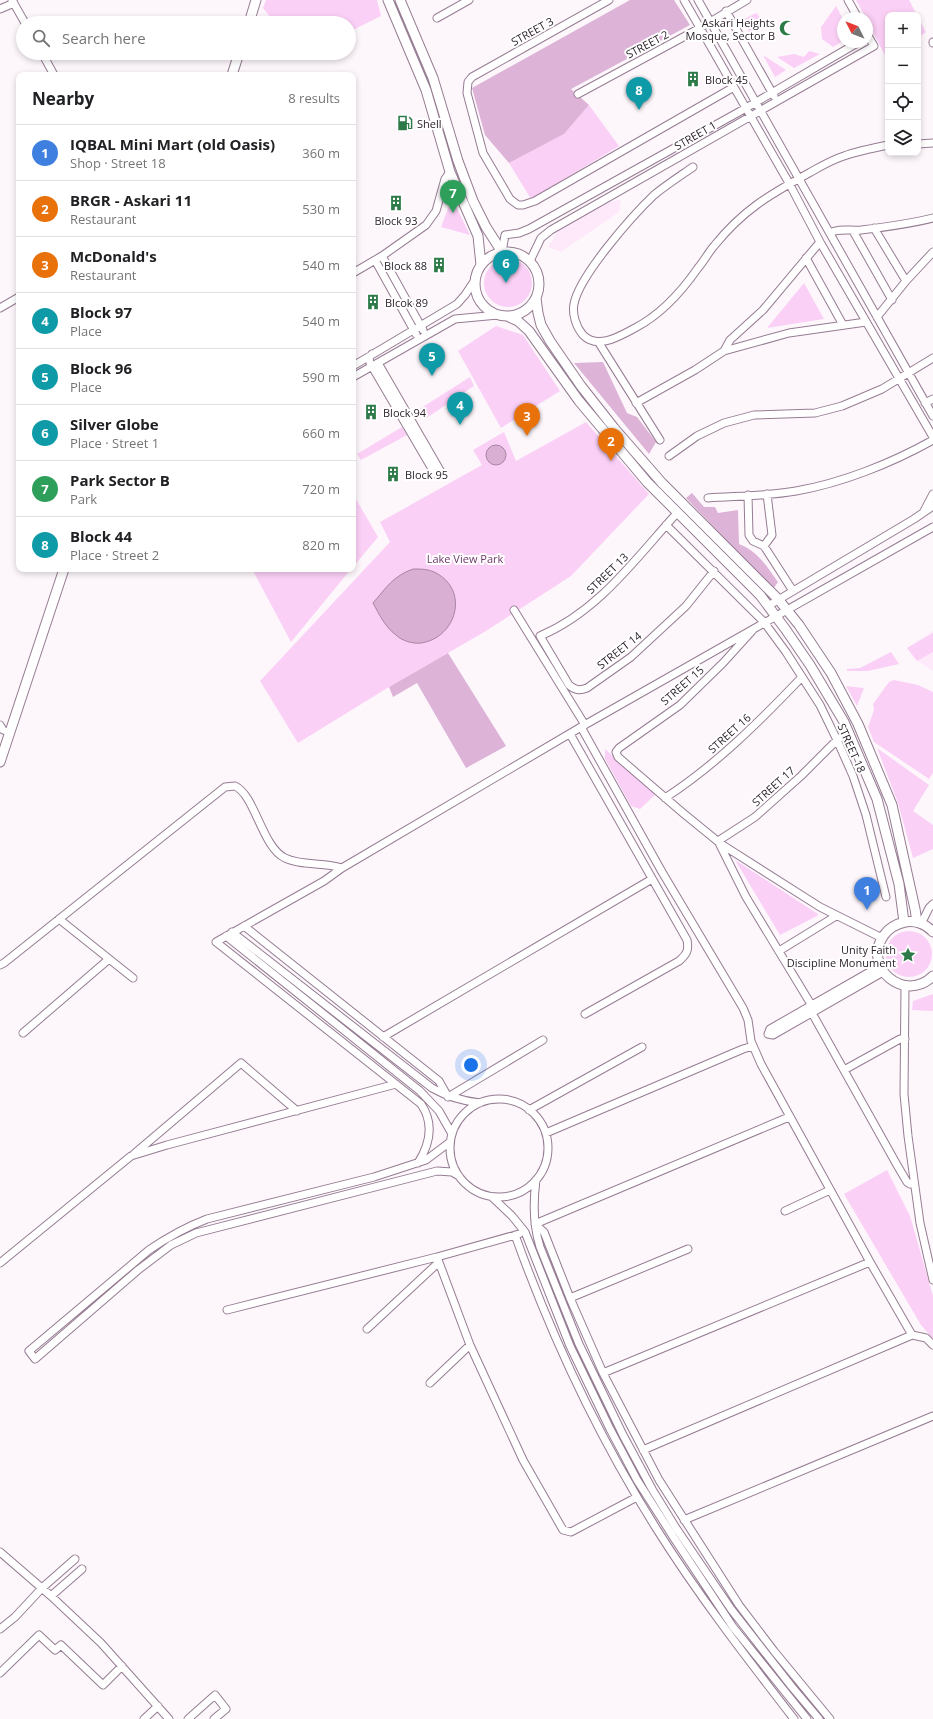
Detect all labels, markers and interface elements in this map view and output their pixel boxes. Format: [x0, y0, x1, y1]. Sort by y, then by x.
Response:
north arrow [837, 12, 873, 48]
map controls [885, 12, 921, 156]
button: + [885, 12, 921, 48]
street label: STREET 3 [508, 13, 556, 49]
place label: Askari Heights Mosque, Sector B [685, 15, 775, 43]
search box [16, 16, 356, 60]
mosque icon: Askari Heights Mosque, Sector B [778, 19, 796, 37]
icon: search [30, 27, 52, 49]
street label: STREET 2 [623, 27, 671, 61]
text: Search here [62, 28, 146, 48]
button: − [885, 48, 921, 84]
building icon: Block 45 [684, 70, 702, 88]
place label: Block 45 [705, 72, 748, 87]
pin: 8 [626, 77, 652, 110]
button: locate [885, 84, 921, 120]
text: Nearby [32, 87, 94, 110]
text: 8 results [288, 89, 340, 107]
fuel station icon: Shell [396, 114, 414, 132]
place label: Shell [417, 116, 442, 131]
street label: STREET 1 [671, 117, 719, 153]
button: layers [885, 120, 921, 156]
text: IQBAL Mini Mart (old Oasis) [70, 134, 275, 154]
text: 1 [41, 144, 49, 162]
text: 360 m [302, 144, 340, 162]
text: Shop · Street 18 [70, 154, 166, 172]
pin: 7 [440, 180, 466, 213]
text: BRGR - Askari 11 [70, 190, 192, 210]
building icon: Block 93 [387, 194, 405, 212]
text: 2 [41, 200, 49, 218]
text: 530 m [302, 200, 340, 218]
text: Restaurant [70, 210, 137, 228]
place label: Block 93 [375, 213, 418, 228]
text: McDonald's [70, 246, 157, 266]
pin: 6 [493, 250, 519, 283]
text: 3 [41, 256, 49, 274]
text: 540 m [302, 256, 340, 274]
building icon: Block 88 [430, 256, 448, 274]
place label: Block 88 [384, 258, 427, 273]
text: Restaurant [70, 266, 137, 284]
building icon: Blcok 89 [364, 293, 382, 311]
place label: Blcok 89 [385, 295, 428, 310]
text: Block 97 [70, 302, 132, 322]
text: 4 [41, 312, 49, 330]
text: 540 m [302, 312, 340, 330]
text: Place [70, 322, 102, 340]
pin: 5 [419, 343, 445, 376]
text: Block 96 [70, 358, 132, 378]
text: 5 [41, 368, 49, 386]
text: 590 m [302, 368, 340, 386]
text: Place [70, 378, 102, 396]
pin: 4 [447, 392, 473, 425]
building icon: Block 94 [362, 403, 380, 421]
pin: 3 [514, 403, 540, 436]
place label: Block 94 [383, 405, 427, 420]
text: Silver Globe [70, 414, 159, 434]
text: 6 [41, 424, 49, 442]
text: 660 m [302, 424, 340, 442]
pin: 2 [598, 428, 624, 461]
text: Place · Street 1 [70, 434, 159, 452]
building icon: Block 95 [384, 465, 402, 483]
place label: Block 95 [405, 467, 448, 482]
text: Park Sector B [70, 470, 170, 490]
text: 7 [41, 480, 49, 498]
text: 720 m [302, 480, 340, 498]
text: Park [70, 490, 97, 508]
text: Block 44 [70, 526, 132, 546]
text: 8 [41, 536, 49, 554]
text: 820 m [302, 536, 340, 554]
text: Place · Street 2 [70, 546, 159, 564]
street label: STREET 13 [583, 549, 631, 597]
park label: Lake View Park [427, 551, 503, 566]
street label: STREET 14 [594, 627, 645, 672]
street label: STREET 15 [657, 662, 707, 708]
street label: STREET 16 [704, 710, 754, 756]
street label: STREET 18 [834, 721, 870, 775]
street label: STREET 17 [748, 763, 798, 809]
pin: 1 [854, 877, 880, 910]
place label: Unity Faith Discipline Monument [787, 942, 896, 970]
place icon: Unity Faith Discipline Monument [899, 946, 917, 964]
your location [461, 1055, 481, 1075]

